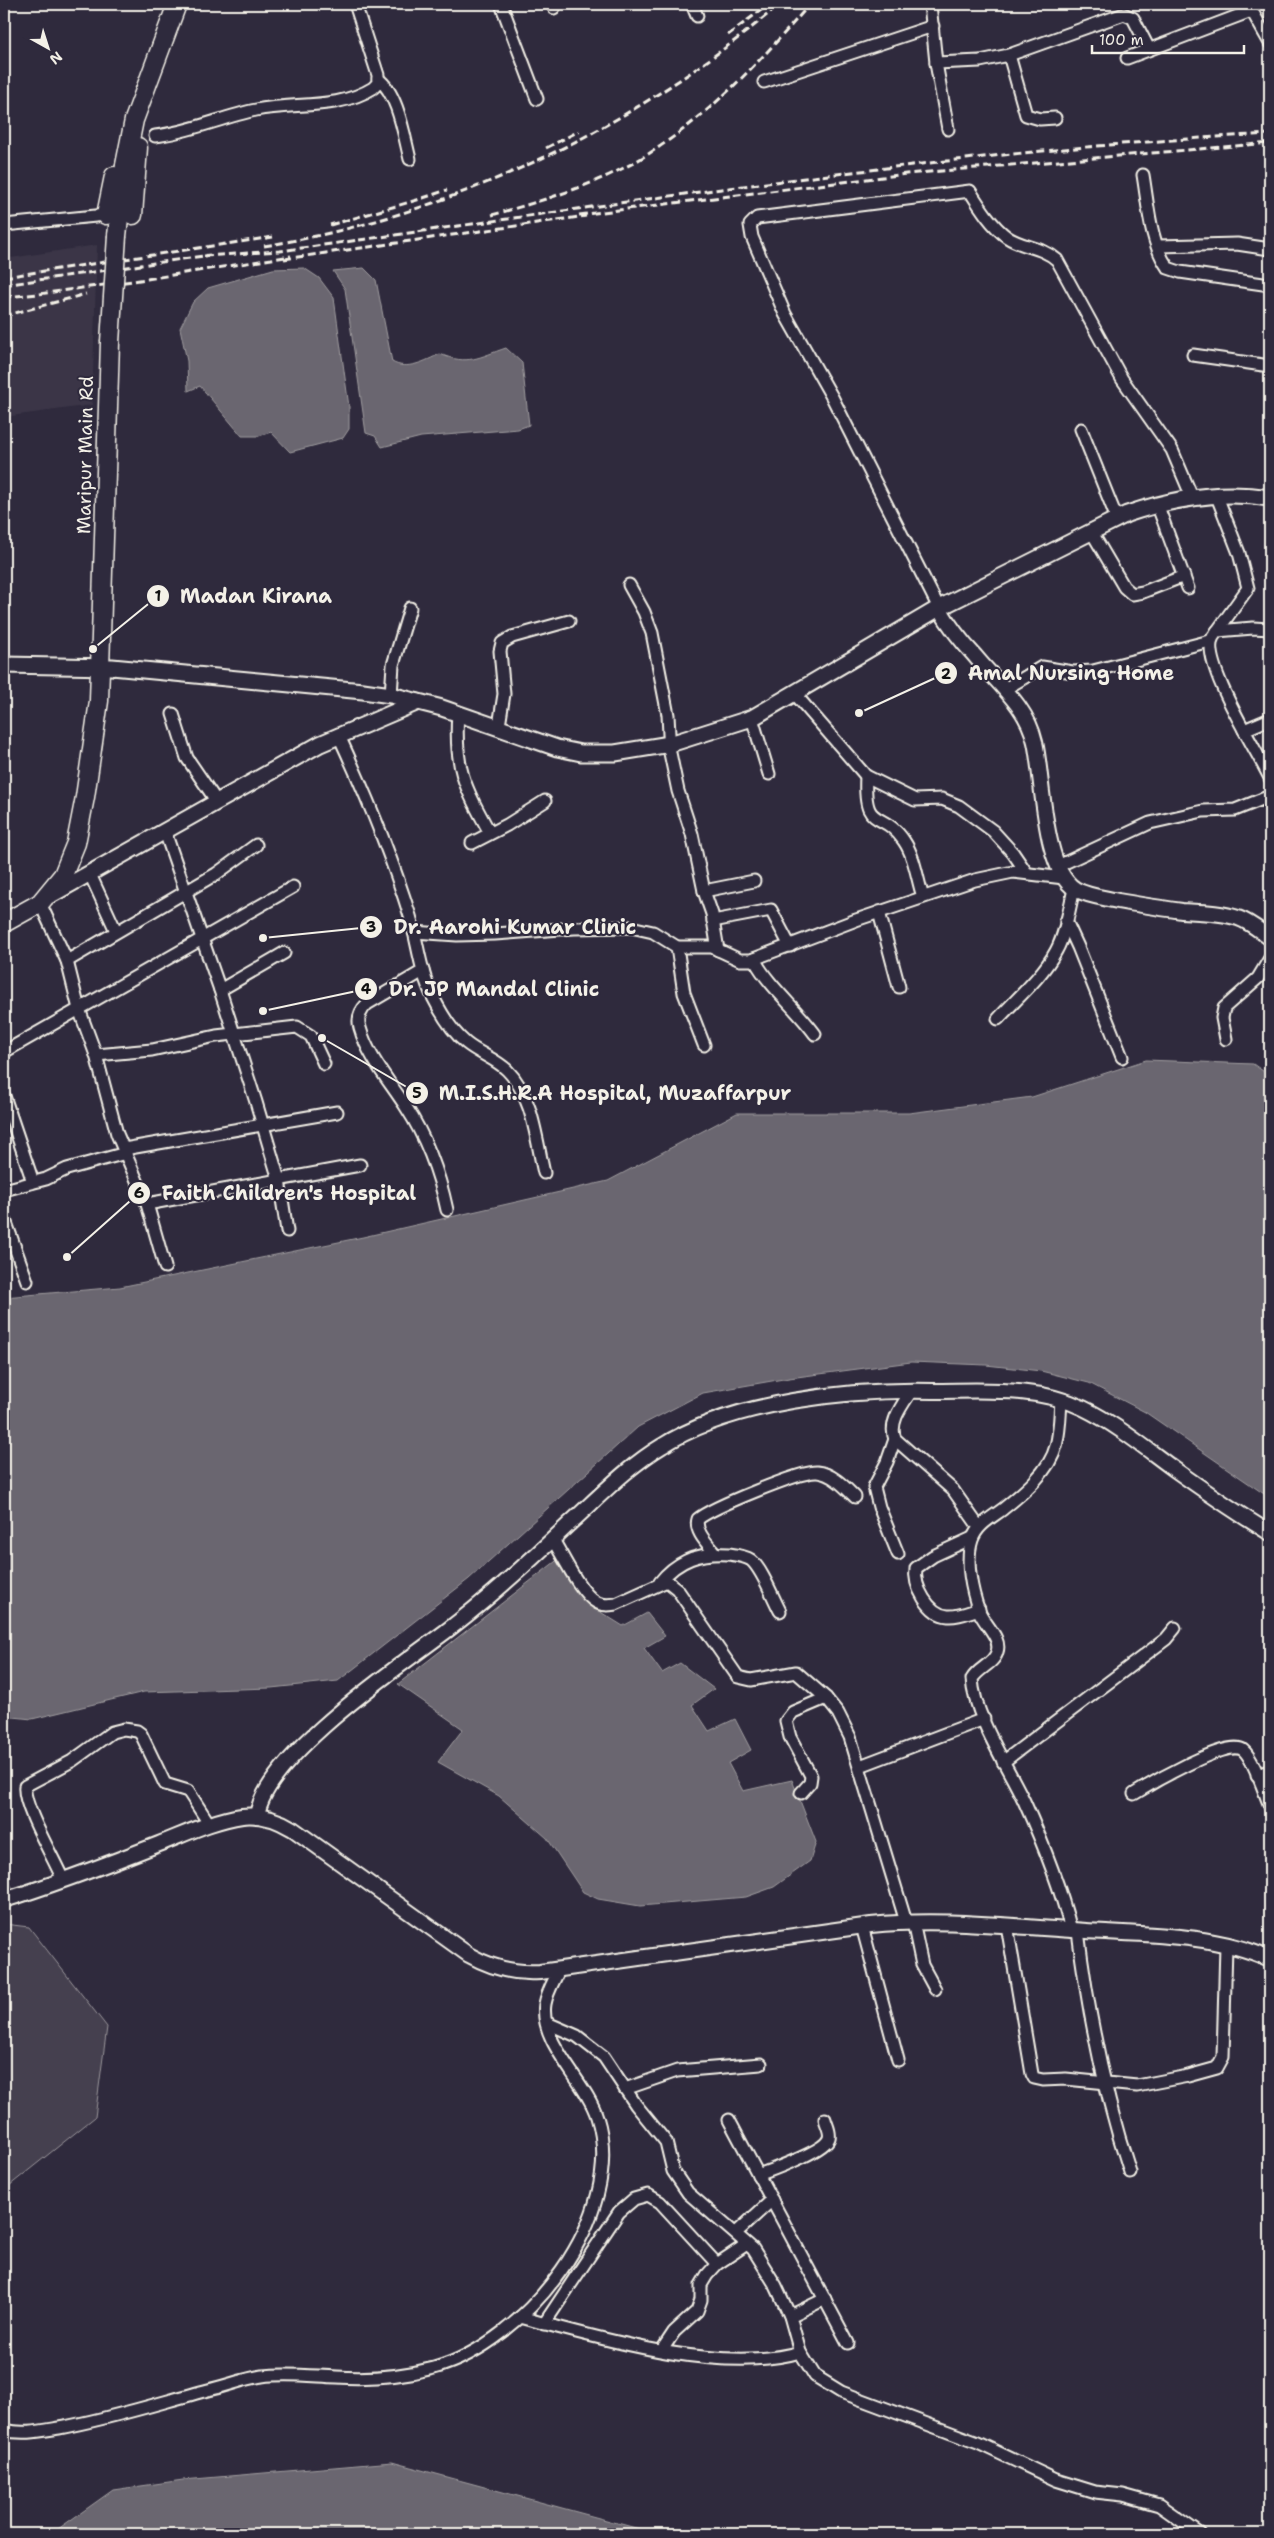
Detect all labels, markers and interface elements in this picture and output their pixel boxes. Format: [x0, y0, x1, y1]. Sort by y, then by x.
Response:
north arrow [22, 22, 72, 72]
scale bar [1092, 22, 1244, 54]
text: 100 m [1099, 30, 1144, 50]
text: N [46, 48, 66, 69]
street label: Maripur Main Rd [71, 376, 99, 534]
callout: Madan Kirana [145, 579, 342, 614]
text: Madan Kirana [180, 583, 332, 609]
text: 1 [155, 586, 162, 606]
callout: Amal Nursing Home [933, 656, 1184, 691]
text: Amal Nursing Home [968, 660, 1174, 686]
text: 2 [941, 664, 952, 684]
callout: Dr. Aarohi Kumar Clinic [358, 909, 646, 944]
text: Dr. Aarohi Kumar Clinic [394, 914, 636, 940]
text: 3 [366, 917, 376, 937]
callout: Dr. JP Mandal Clinic [353, 972, 609, 1007]
text: Dr. JP Mandal Clinic [389, 976, 599, 1002]
text: 4 [361, 979, 372, 999]
callout: M.I.S.H.R.A Hospital, Muzaffarpur [404, 1076, 802, 1111]
text: M.I.S.H.R.A Hospital, Muzaffarpur [439, 1080, 792, 1106]
text: 5 [412, 1083, 422, 1103]
callout: Faith Children's Hospital [127, 1175, 426, 1210]
text: Faith Children's Hospital [162, 1180, 416, 1206]
text: 6 [134, 1183, 144, 1203]

